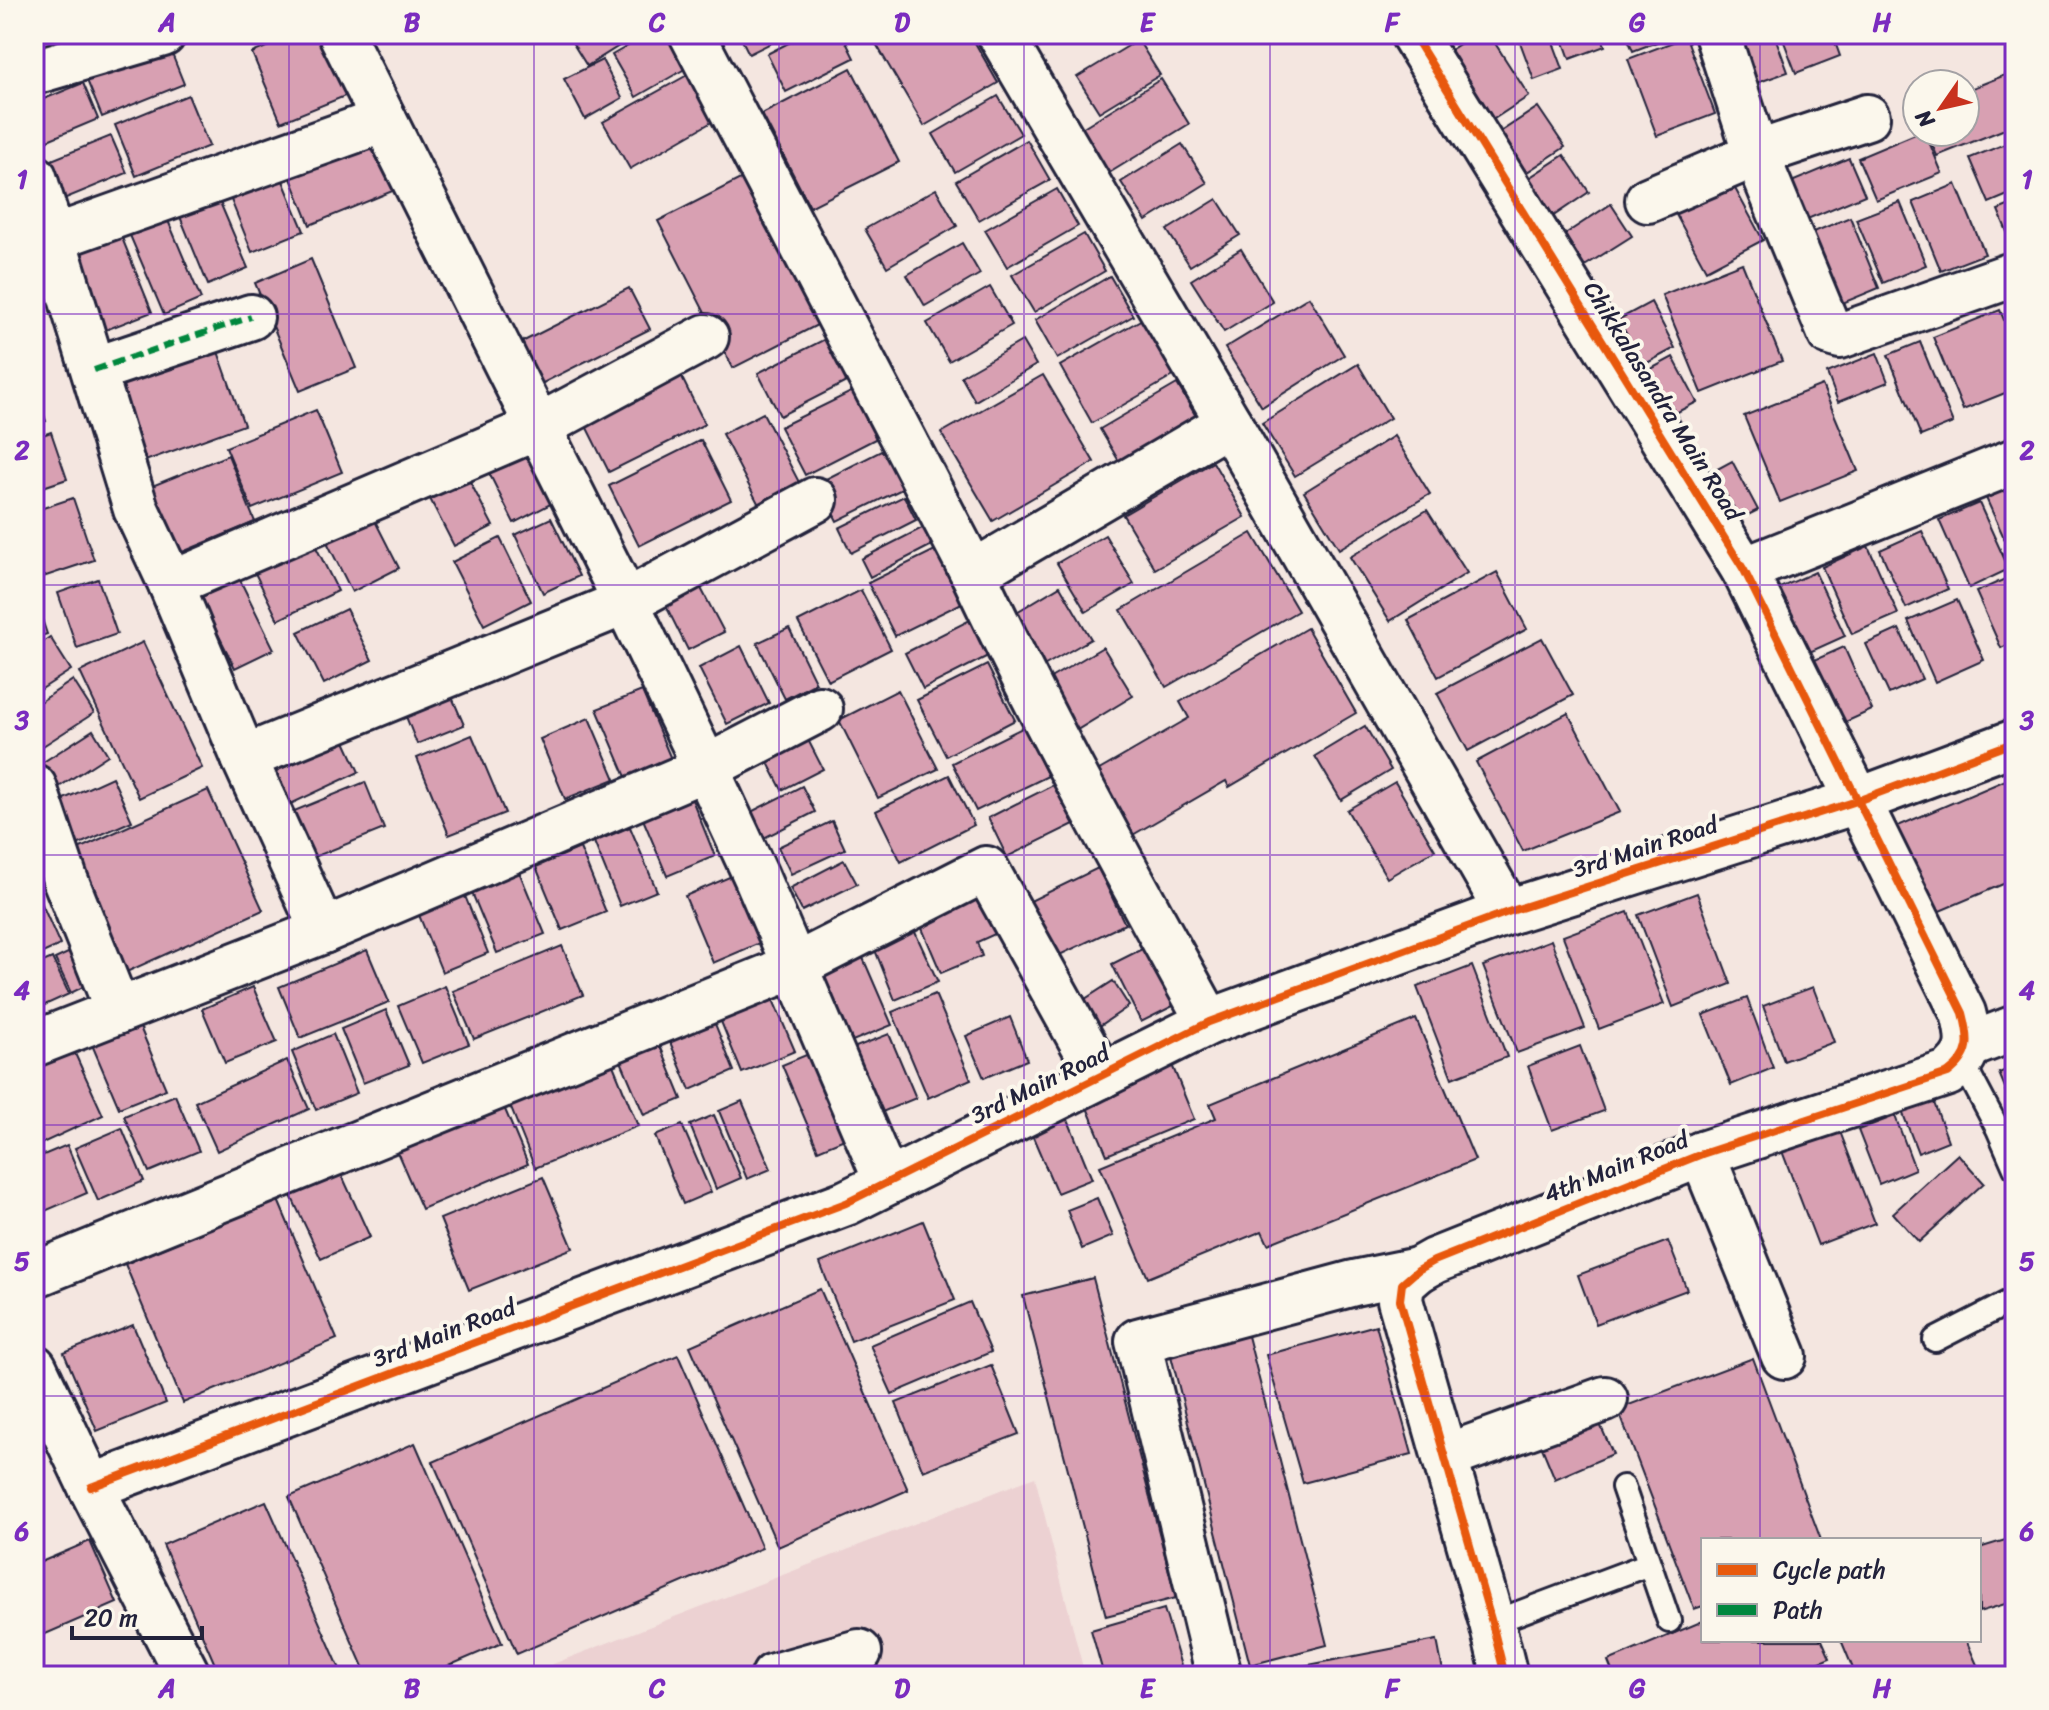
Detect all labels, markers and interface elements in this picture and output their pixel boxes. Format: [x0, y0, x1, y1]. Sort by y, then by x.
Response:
text: A [157, 0, 176, 45]
text: B [404, 0, 421, 45]
text: C [648, 0, 666, 45]
text: D [894, 0, 910, 45]
text: E [1140, 0, 1157, 45]
text: F [1384, 0, 1401, 45]
text: G [1629, 0, 1646, 45]
text: H [1873, 0, 1892, 45]
north arrow [1901, 68, 1981, 148]
text: N [1904, 101, 1946, 137]
text: 1 [16, 156, 28, 202]
text: 1 [2021, 156, 2033, 202]
street label: Chikkalasandra Main Road [1572, 273, 1755, 531]
text: 2 [13, 427, 30, 473]
text: 2 [2018, 427, 2035, 473]
text: 3 [14, 697, 30, 743]
text: 3 [2019, 697, 2035, 743]
street label: 3rd Main Road [1567, 803, 1725, 890]
text: 4 [14, 967, 30, 1013]
text: 4 [2019, 967, 2035, 1013]
street label: 3rd Main Road [963, 1031, 1119, 1136]
street label: 4th Main Road [1537, 1118, 1697, 1215]
text: 5 [14, 1238, 30, 1284]
text: 5 [2019, 1238, 2035, 1284]
street label: 3rd Main Road [366, 1286, 524, 1380]
text: 6 [14, 1508, 30, 1554]
text: 6 [2019, 1508, 2035, 1554]
legend [1701, 1538, 1981, 1642]
text: Cycle path [1773, 1549, 1886, 1591]
text: Path [1773, 1589, 1823, 1631]
scale bar [72, 1590, 202, 1640]
text: 20 m [84, 1597, 138, 1639]
text: A [157, 1665, 176, 1710]
text: B [404, 1665, 421, 1710]
text: C [648, 1665, 666, 1710]
text: D [894, 1665, 910, 1710]
text: E [1140, 1665, 1157, 1710]
text: F [1384, 1665, 1401, 1710]
text: G [1629, 1665, 1646, 1710]
text: H [1873, 1665, 1892, 1710]

